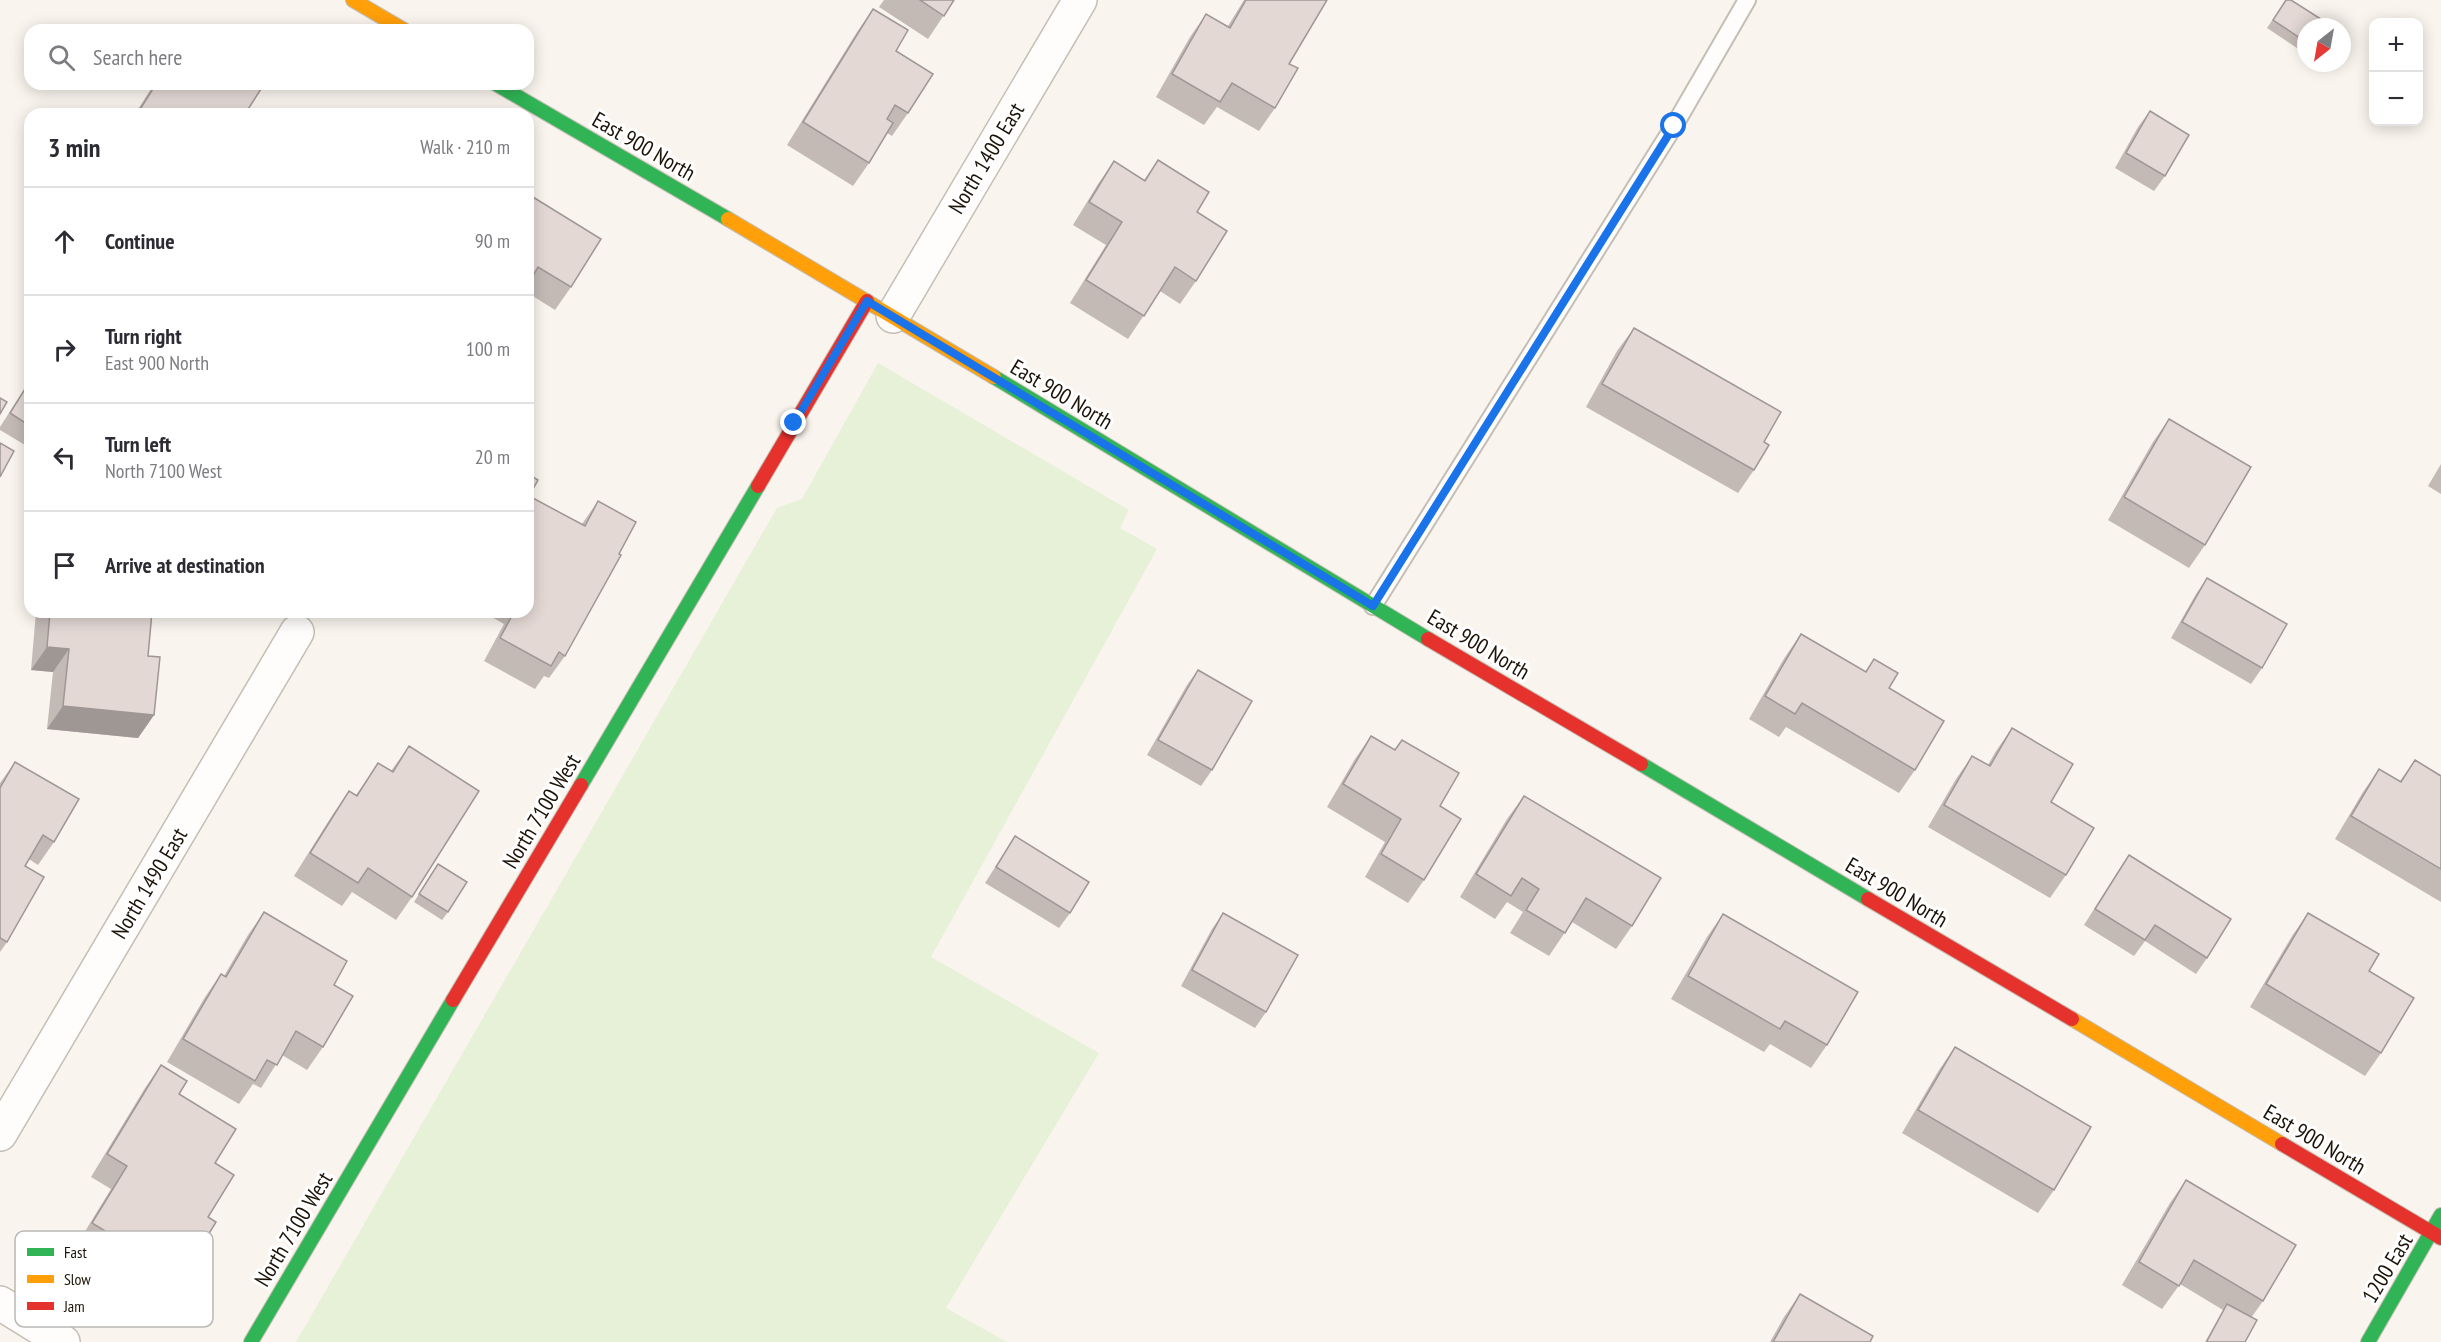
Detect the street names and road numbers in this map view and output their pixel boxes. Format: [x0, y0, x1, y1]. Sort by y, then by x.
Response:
street label: North 1400 East [942, 98, 1030, 218]
street label: East 900 North [587, 105, 701, 187]
street label: East 900 North [1006, 353, 1118, 435]
street label: East 900 North [1423, 603, 1535, 685]
street label: North 7100 West [496, 749, 586, 873]
street label: North 1490 East [105, 823, 193, 943]
street label: East 900 North [1841, 851, 1953, 933]
street label: East 900 North [2259, 1098, 2371, 1180]
street label: North 7100 West [248, 1167, 338, 1291]
street label: 1200 East [2355, 1228, 2419, 1308]

